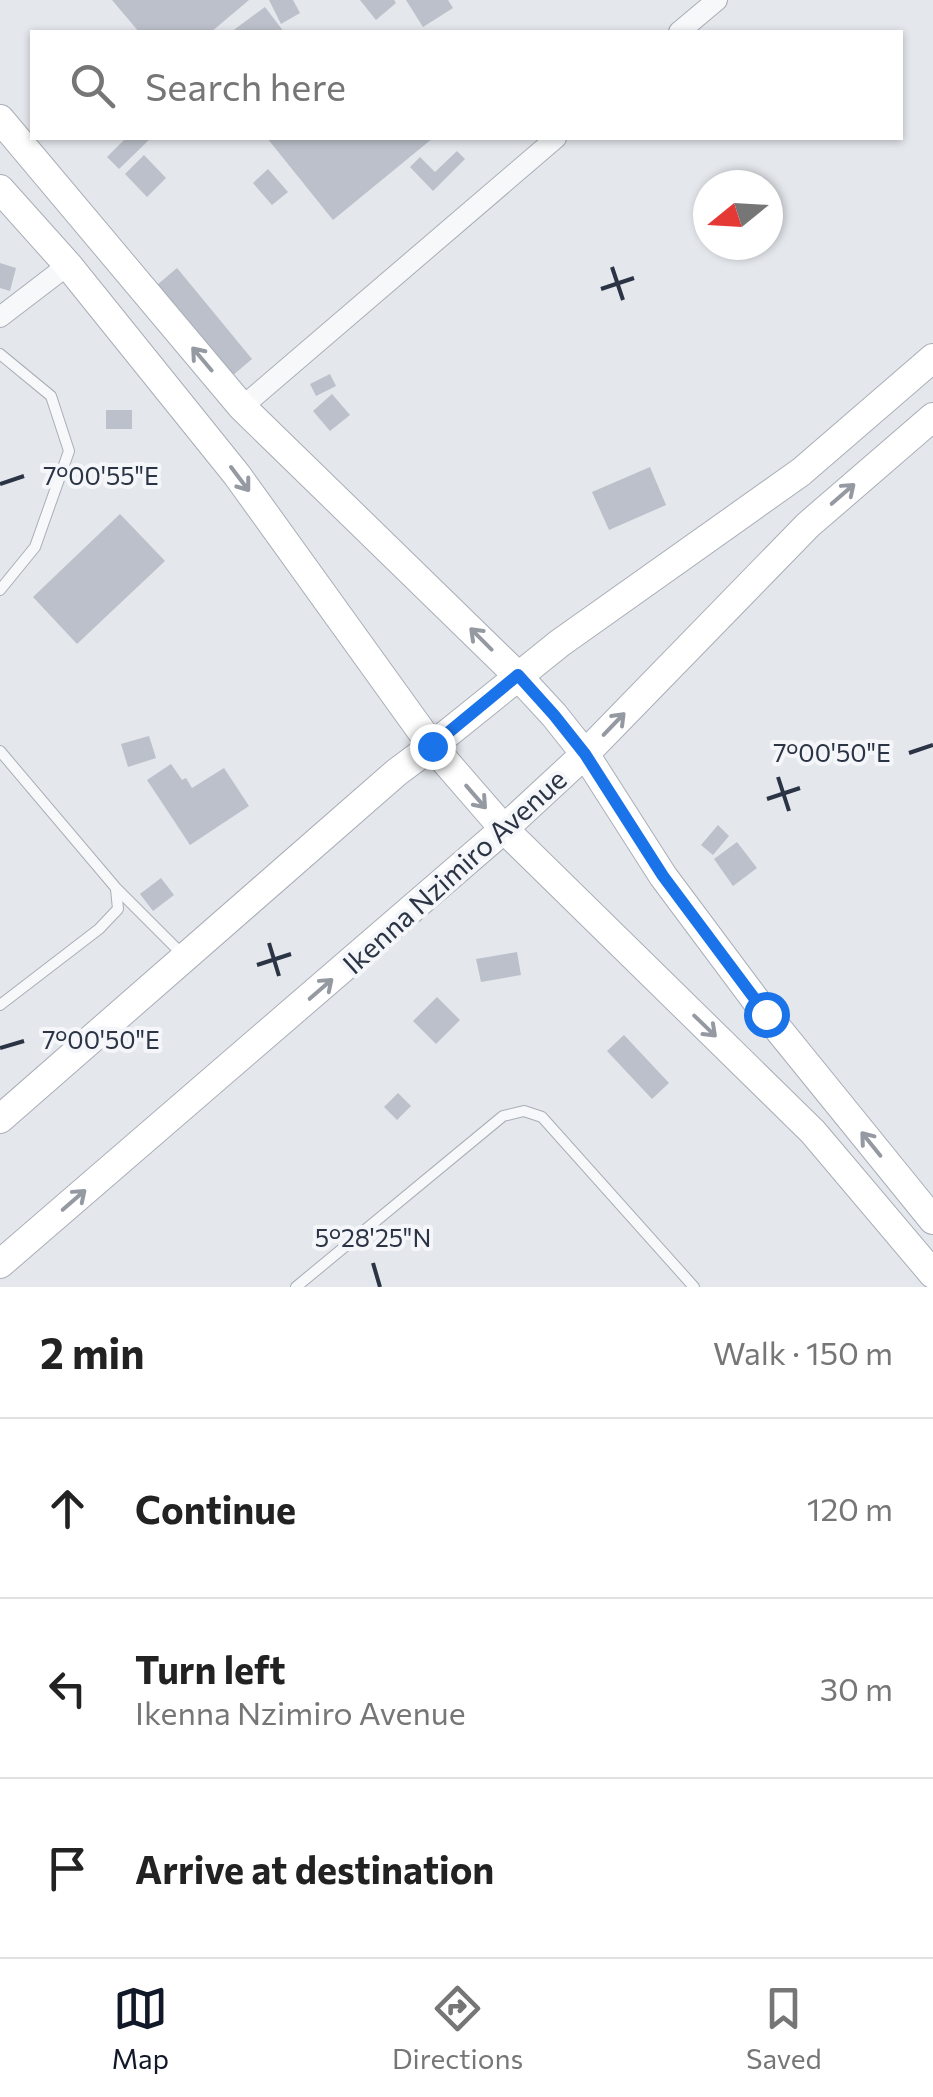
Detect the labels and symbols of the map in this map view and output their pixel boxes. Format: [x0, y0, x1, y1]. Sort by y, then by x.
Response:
north arrow [693, 170, 783, 260]
one-way arrow [191, 347, 213, 373]
text: 7°00'55"E [43, 460, 159, 490]
one-way arrow [230, 465, 251, 492]
one-way arrow [830, 484, 856, 506]
one-way arrow [469, 627, 493, 651]
one-way arrow [602, 713, 626, 737]
route end [410, 724, 456, 770]
text: 7°00'50"E [773, 737, 891, 767]
street label: Ikenna Nzimiro Avenue [335, 762, 573, 980]
one-way arrow [464, 783, 486, 809]
one-way arrow [307, 978, 333, 1000]
route start [744, 992, 790, 1038]
one-way arrow [693, 1014, 717, 1038]
text: 7°00'50"E [42, 1024, 160, 1054]
one-way arrow [861, 1131, 882, 1158]
one-way arrow [61, 1189, 86, 1212]
text: 5°28'25"N [315, 1222, 431, 1252]

